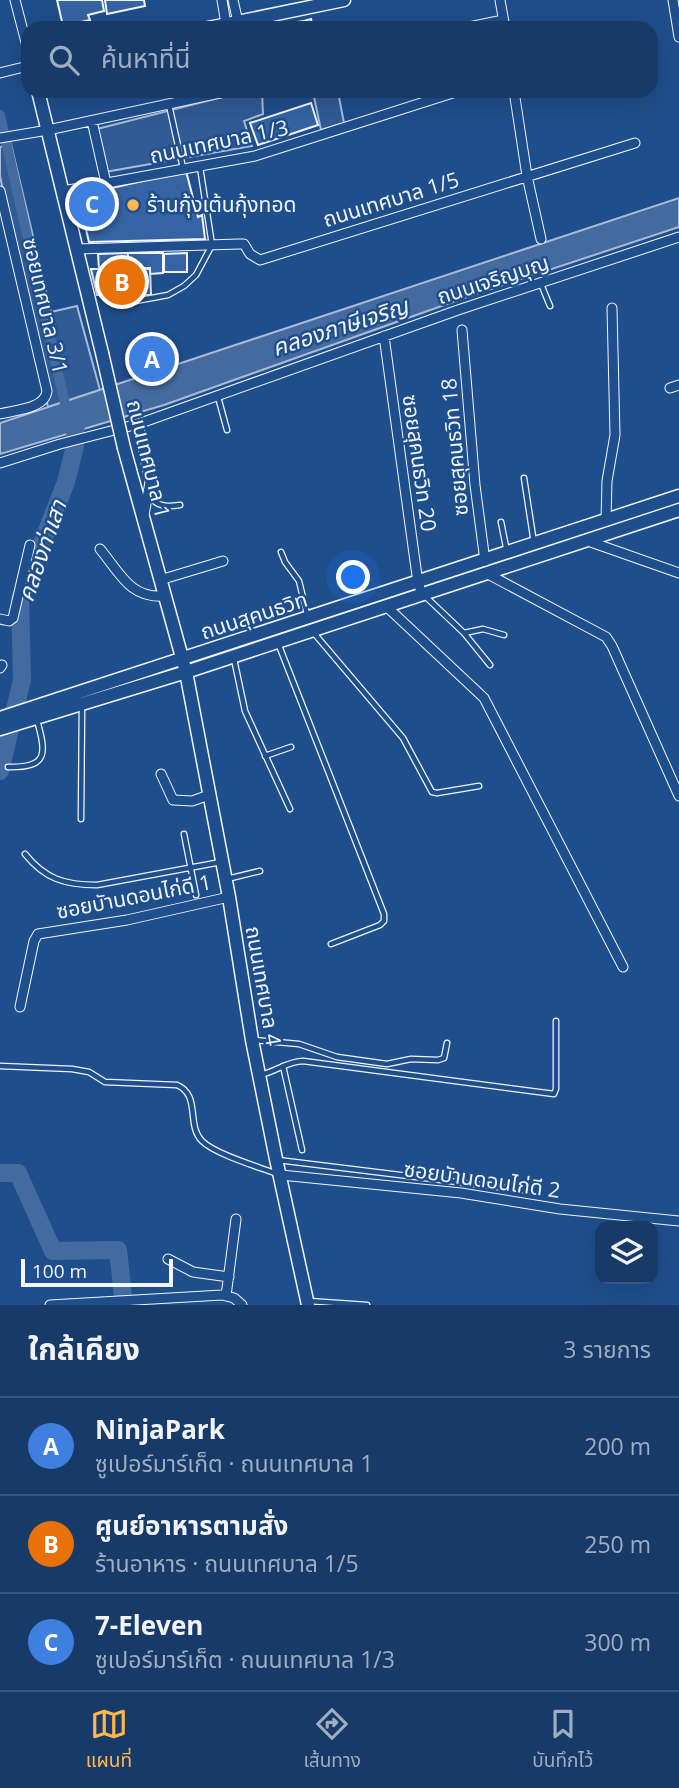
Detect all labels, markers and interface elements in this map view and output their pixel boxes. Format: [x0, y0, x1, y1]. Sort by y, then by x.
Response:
search box [21, 21, 658, 98]
text: ค้นหาที่นี่ [101, 40, 191, 76]
icon: search [45, 41, 83, 79]
street label: ถนนเทศบาล 1/3 [147, 113, 291, 169]
street label: ถนนเทศบาล 1/5 [319, 165, 462, 233]
pin: C [69, 178, 115, 230]
place label: ร้านกุ้งเต้นกุ้งทอด [147, 190, 296, 218]
marker: ร้านกุ้งเต้นกุ้งทอด [125, 197, 141, 213]
street label: ซอยเทศบาล 3/1 [17, 235, 75, 377]
street label: ถนนเจริญบุญ [433, 248, 552, 310]
pin: B [99, 256, 145, 308]
water label: คลองภาษีเจริญ [268, 288, 414, 363]
pin: A [129, 333, 175, 385]
street label: ซอยสุคนธวิท 18 [434, 377, 474, 517]
street label: ซอยสุคนธวิท 20 [397, 393, 443, 533]
street label: ถนนเทศบาล 1 [121, 397, 177, 521]
water label: คลองท่าเสา [9, 494, 74, 606]
your location [336, 560, 370, 594]
street label: ถนนสุคนธวิท [197, 585, 311, 645]
street label: ซอยบัานดอนไก่ดี 1 [54, 867, 214, 925]
street label: ถนนเทศบาล 4 [240, 924, 288, 1048]
street label: ซอยบัานดอนไก่ดี 2 [402, 1154, 562, 1204]
map controls [595, 1221, 658, 1284]
button: layers [595, 1221, 658, 1284]
scale bar [21, 1256, 173, 1288]
text: 100 m [32, 1258, 87, 1284]
text: ใกล้เคียง [28, 1328, 140, 1369]
text: 3 รายการ [563, 1333, 651, 1365]
text: NinjaPark [95, 1411, 225, 1447]
text: A [43, 1430, 59, 1462]
text: 200 m [584, 1430, 651, 1462]
text: ซูเปอร์มาร์เก็ต · ถนนเทศบาล 1 [95, 1447, 373, 1479]
text: ศูนย์อาหารตามสั่ง [95, 1507, 288, 1543]
text: B [43, 1528, 59, 1560]
text: 250 m [584, 1528, 651, 1560]
text: ร้านอาหาร · ถนนเทศบาล 1/5 [95, 1547, 359, 1579]
text: 7-Eleven [95, 1607, 203, 1643]
text: C [44, 1626, 58, 1658]
text: 300 m [584, 1626, 651, 1658]
text: ซูเปอร์มาร์เก็ต · ถนนเทศบาล 1/3 [95, 1643, 395, 1675]
tab: แผนที่ [86, 1705, 132, 1776]
tab: เส้นทาง [303, 1705, 361, 1776]
tab: บันทึกไว้ [532, 1705, 593, 1776]

